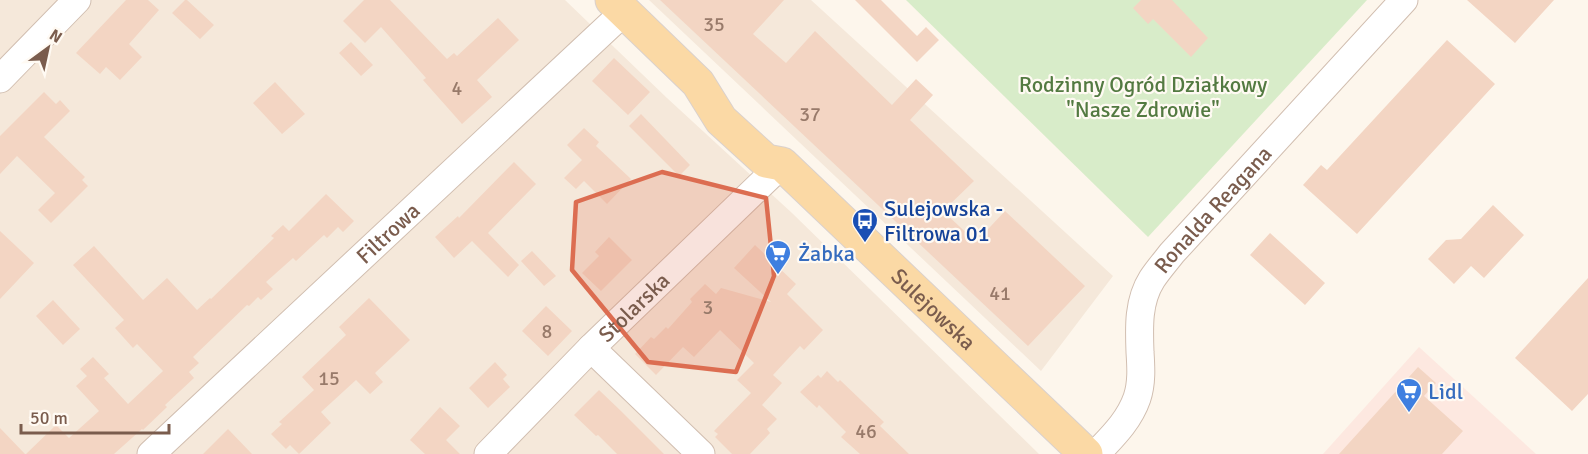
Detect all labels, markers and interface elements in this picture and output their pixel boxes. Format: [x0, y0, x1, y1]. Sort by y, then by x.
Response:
house number: 35 [703, 12, 725, 37]
north arrow [18, 18, 78, 78]
text: N [46, 25, 66, 48]
park label: Rodzinny Ogród Działkowy "Nasze Zdrowie" [1019, 71, 1268, 123]
house number: 4 [452, 76, 463, 101]
house number: 37 [799, 102, 821, 127]
street label: Ronalda Reagana [1148, 140, 1277, 278]
place label: Sulejowska - Filtrowa 01 [884, 195, 1003, 247]
street label: Filtrowa [350, 197, 425, 269]
bus stop icon: Sulejowska - Filtrowa 01 [850, 206, 880, 244]
supermarket icon: Żabka [763, 238, 793, 276]
place label: Żabka [798, 240, 855, 267]
street label: Sulejowska [886, 262, 982, 355]
street label: Stolarska [592, 266, 675, 347]
house number: 41 [989, 281, 1011, 306]
house number: 3 [703, 295, 713, 320]
house number: 8 [542, 319, 552, 344]
house number: 15 [318, 366, 340, 391]
supermarket icon: Lidl [1394, 376, 1424, 414]
place label: Lidl [1428, 378, 1463, 405]
scale bar [21, 397, 170, 435]
text: 50 m [30, 407, 68, 429]
house number: 46 [855, 419, 877, 444]

